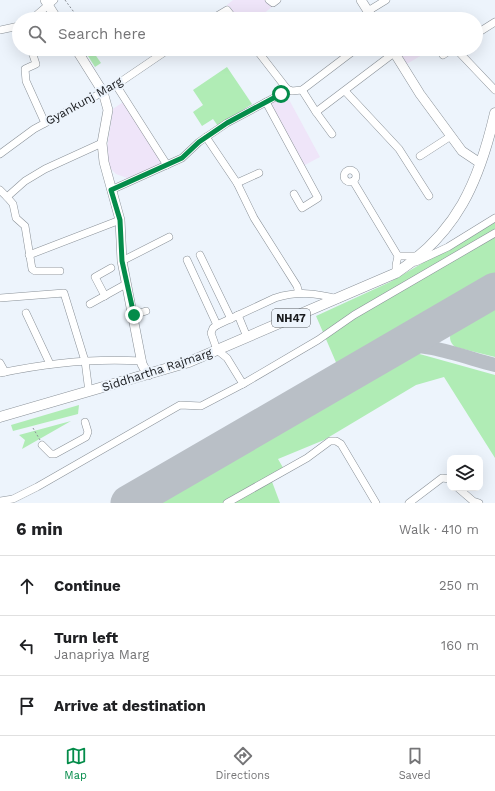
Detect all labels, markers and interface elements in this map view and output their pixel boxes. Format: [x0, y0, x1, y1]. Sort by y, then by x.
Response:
search box [12, 12, 483, 56]
icon: search [26, 23, 48, 45]
text: Search here [58, 25, 146, 43]
street label: Gyankunj Marg [43, 74, 125, 128]
route start [272, 85, 290, 103]
route end [125, 306, 143, 324]
road number: NH47 [272, 309, 310, 327]
street label: Siddhartha Rajmarg [100, 345, 214, 394]
map controls [447, 455, 483, 491]
button: layers [447, 455, 483, 491]
text: 6 min [16, 519, 63, 539]
text: Walk · 410 m [399, 522, 479, 537]
icon: ahead [16, 575, 38, 597]
text: Continue [54, 577, 121, 595]
text: 250 m [439, 578, 479, 593]
text: Turn left [54, 629, 118, 647]
icon: left [16, 635, 38, 657]
text: 160 m [441, 638, 479, 653]
text: Janapriya Marg [54, 647, 149, 662]
icon: arrive [16, 695, 38, 717]
text: Arrive at destination [54, 697, 206, 715]
tab: Map [64, 745, 87, 782]
tab: Directions [216, 745, 270, 782]
tab: Saved [399, 745, 431, 782]

